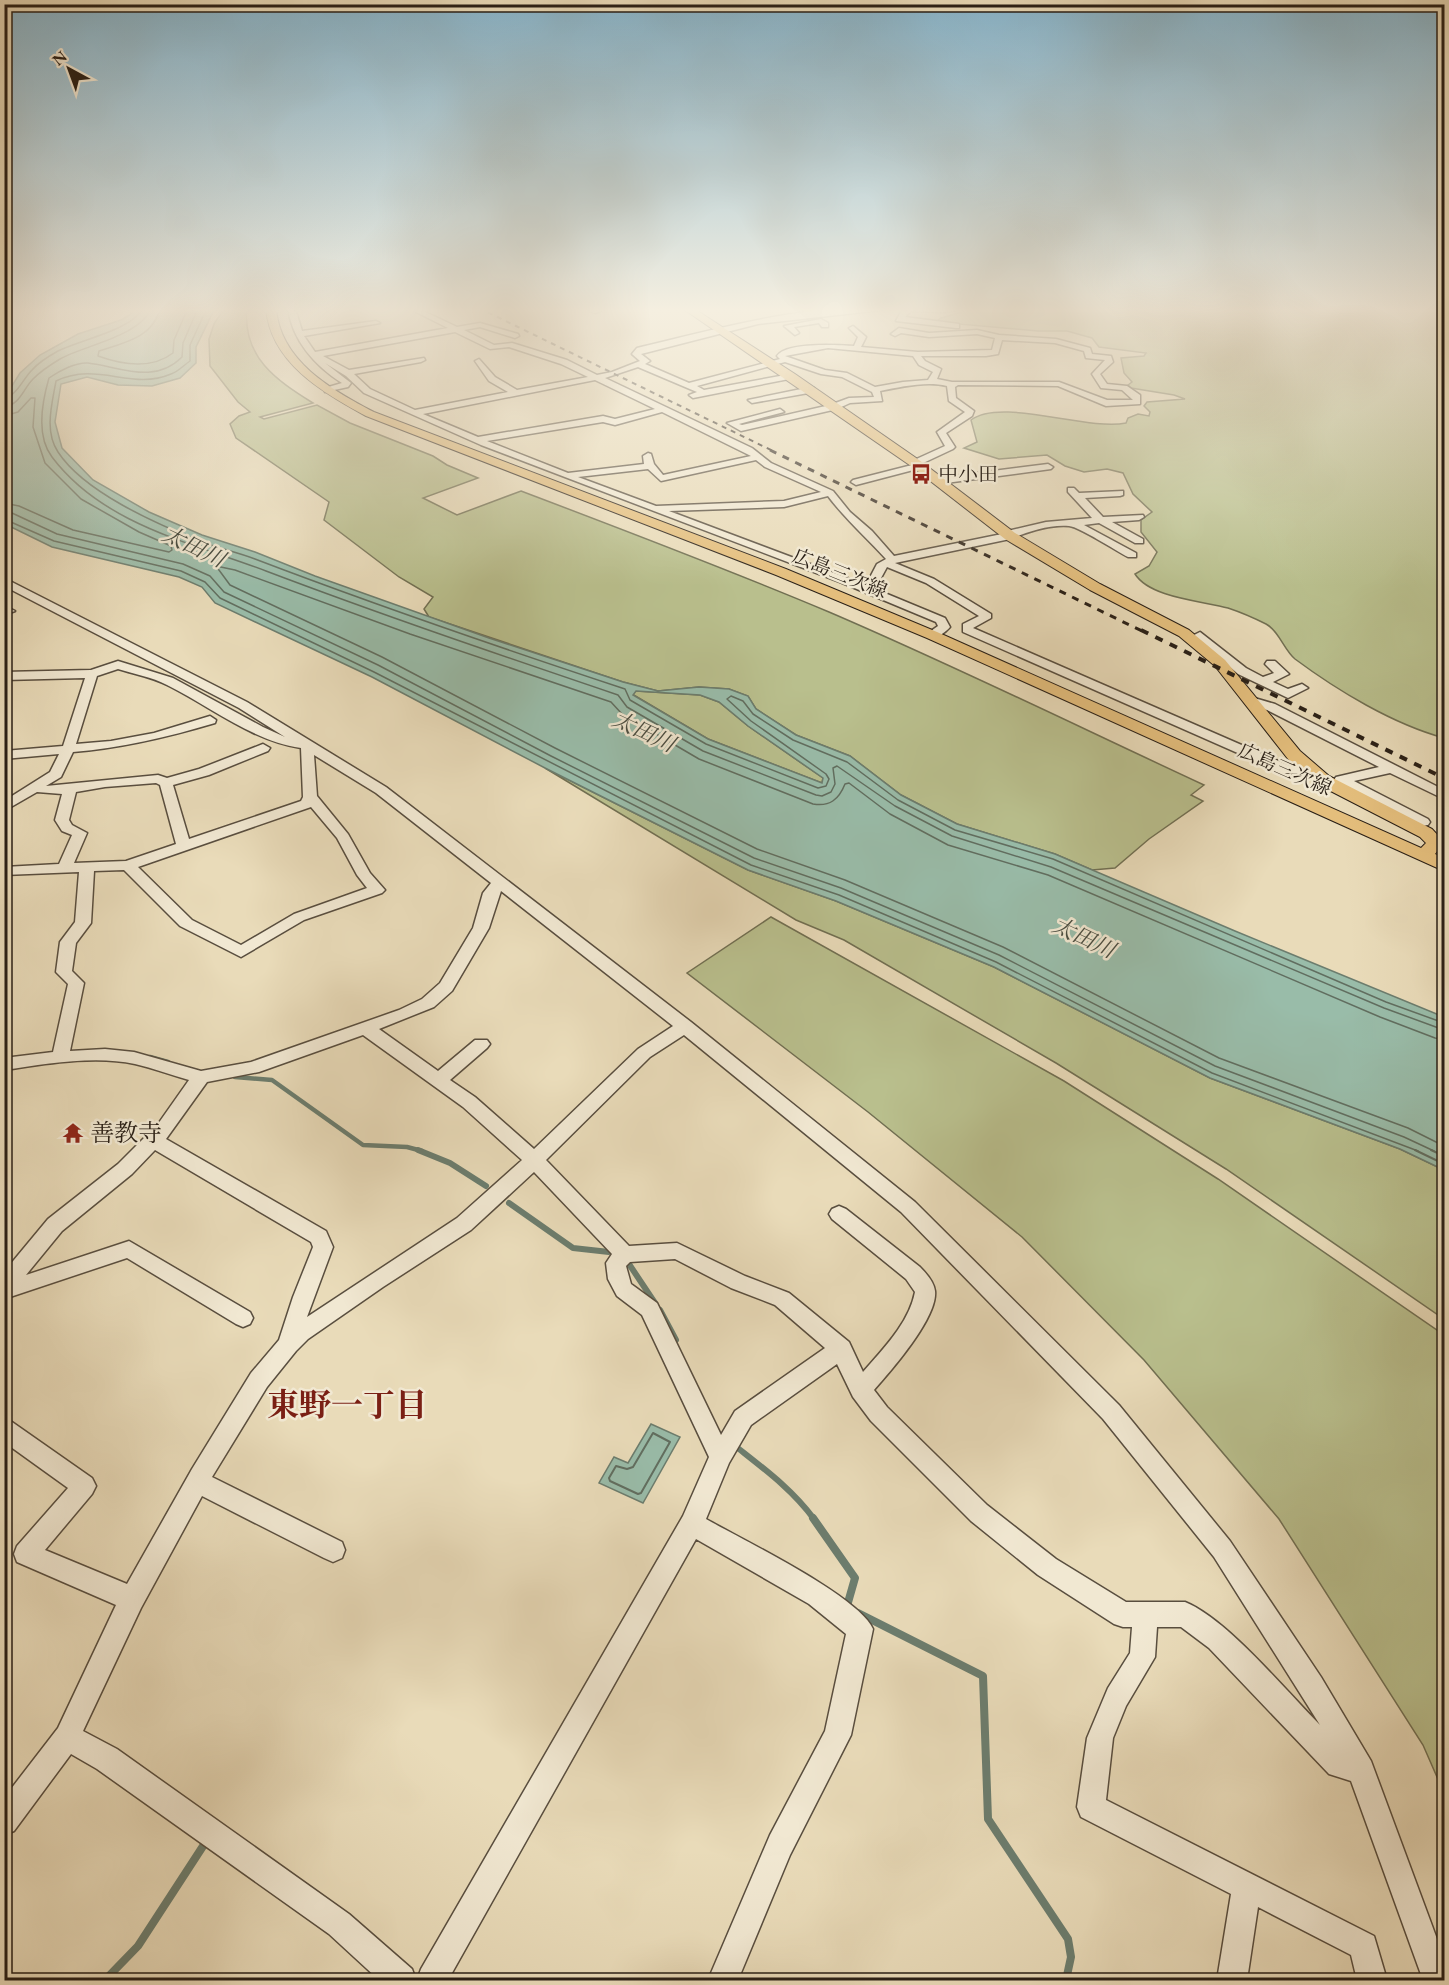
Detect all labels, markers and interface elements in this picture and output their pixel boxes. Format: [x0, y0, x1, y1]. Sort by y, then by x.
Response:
north arrow [39, 39, 99, 99]
text: N [48, 46, 71, 70]
place label: 中小田 [938, 461, 998, 487]
bus stop icon: 中小田 [909, 462, 933, 486]
water label: 太田川 [158, 519, 232, 575]
street label: 広島三次線 [789, 542, 891, 604]
water label: 太田川 [608, 704, 682, 759]
street label: 広島三次線 [1234, 737, 1336, 801]
water label: 太田川 [1048, 910, 1122, 965]
place label: 善教寺 [90, 1117, 162, 1148]
temple icon: 善教寺 [61, 1121, 85, 1145]
district label: 東野一丁目 [267, 1384, 427, 1426]

